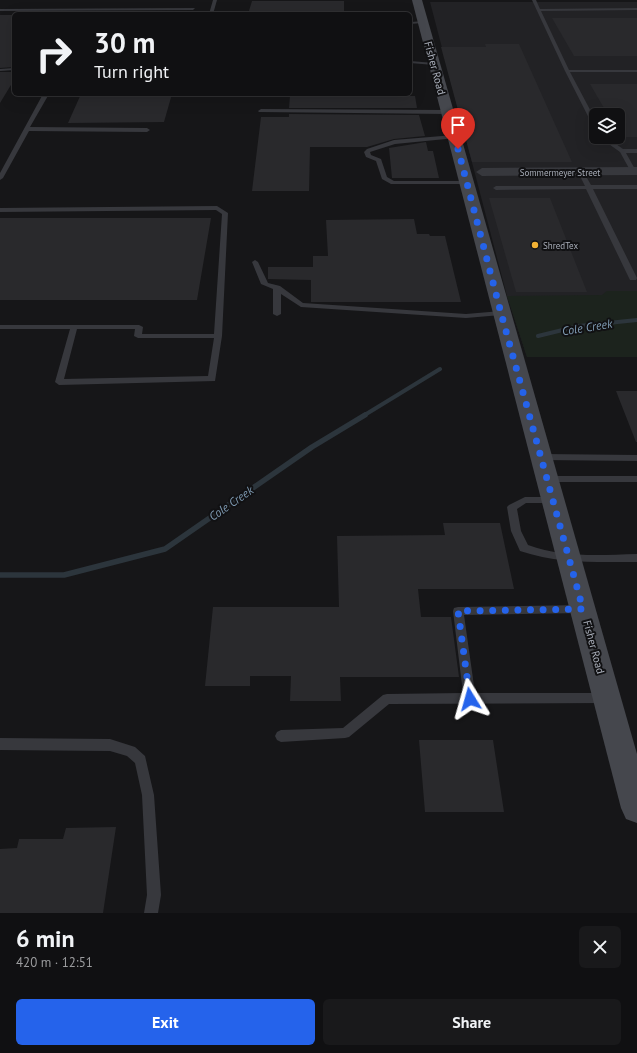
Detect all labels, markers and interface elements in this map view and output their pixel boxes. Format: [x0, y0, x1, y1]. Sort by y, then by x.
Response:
text: 30 m [94, 24, 155, 61]
icon: right [28, 28, 80, 80]
street label: Fisher Road [421, 40, 449, 96]
text: Turn right [94, 60, 169, 83]
pin [441, 108, 475, 149]
map controls [589, 108, 625, 144]
button: layers [589, 108, 625, 144]
icon: arrive [447, 114, 469, 136]
street label: Sommermeyer Street [520, 167, 600, 178]
marker: ShredTex [530, 240, 540, 250]
place label: ShredTex [543, 240, 578, 251]
water label: Cole Creek [561, 316, 614, 338]
water label: Cole Creek [206, 482, 257, 524]
street label: Fisher Road [580, 619, 608, 675]
position arrow [449, 678, 491, 720]
text: 6 min [16, 923, 75, 954]
button: close [579, 926, 621, 968]
text: 420 m · 12:51 [16, 954, 93, 971]
button: Exit [16, 999, 315, 1045]
button: Share [323, 999, 621, 1045]

